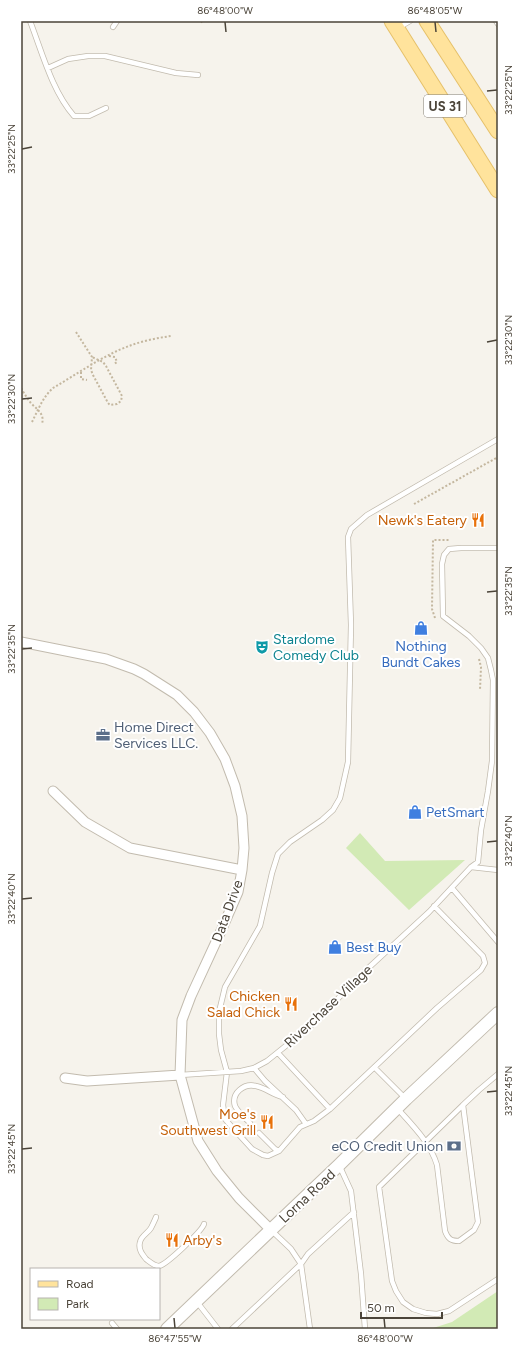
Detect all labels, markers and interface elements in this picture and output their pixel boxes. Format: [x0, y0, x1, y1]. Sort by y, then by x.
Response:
text: 86°48'00"W [197, 4, 253, 17]
text: 86°48'05"W [408, 4, 463, 17]
text: 33°22'25"N [502, 65, 515, 115]
road number: US 31 [424, 95, 466, 117]
text: 33°22'25"N [5, 124, 18, 174]
text: 33°22'30"N [502, 315, 515, 365]
text: 33°22'30"N [5, 374, 18, 424]
place label: Newk's Eatery [378, 512, 468, 529]
restaurant icon: Newk's Eatery [470, 512, 486, 528]
text: 33°22'35"N [502, 566, 515, 616]
shop icon: Nothing Bundt Cakes [413, 620, 429, 636]
text: 33°22'35"N [5, 624, 18, 674]
place label: Stardome Comedy Club [273, 631, 359, 664]
place label: Nothing Bundt Cakes [381, 638, 461, 671]
theatre icon: Stardome Comedy Club [254, 639, 270, 655]
place label: Home Direct Services LLC. [114, 719, 198, 752]
office icon: Home Direct Services LLC. [95, 727, 111, 743]
shop icon: PetSmart [407, 804, 423, 820]
place label: PetSmart [426, 804, 485, 821]
text: 33°22'40"N [502, 815, 515, 867]
text: 33°22'40"N [5, 873, 18, 925]
street label: Data Drive [208, 877, 247, 945]
shop icon: Best Buy [327, 939, 343, 955]
place label: Best Buy [346, 939, 402, 956]
street label: Riverchase Village [281, 961, 376, 1051]
place label: Chicken Salad Chick [207, 988, 280, 1021]
restaurant icon: Chicken Salad Chick [283, 996, 299, 1012]
text: 33°22'45"N [502, 1066, 515, 1116]
place label: Moe's Southwest Grill [160, 1106, 256, 1139]
restaurant icon: Moe's Southwest Grill [259, 1114, 275, 1130]
text: 33°22'45"N [5, 1124, 18, 1174]
place label: eCO Credit Union [331, 1138, 443, 1155]
bank icon: eCO Credit Union [446, 1138, 462, 1154]
street label: Lorna Road [276, 1166, 339, 1227]
restaurant icon: Arby's [164, 1232, 180, 1248]
place label: Arby's [183, 1232, 222, 1249]
legend [30, 1268, 160, 1320]
text: Road [66, 1277, 94, 1291]
scale bar [361, 1294, 442, 1320]
text: Park [66, 1297, 89, 1311]
text: 50 m [367, 1301, 395, 1315]
text: 86°47'55"W [148, 1332, 202, 1345]
text: 86°48'00"W [357, 1332, 413, 1345]

